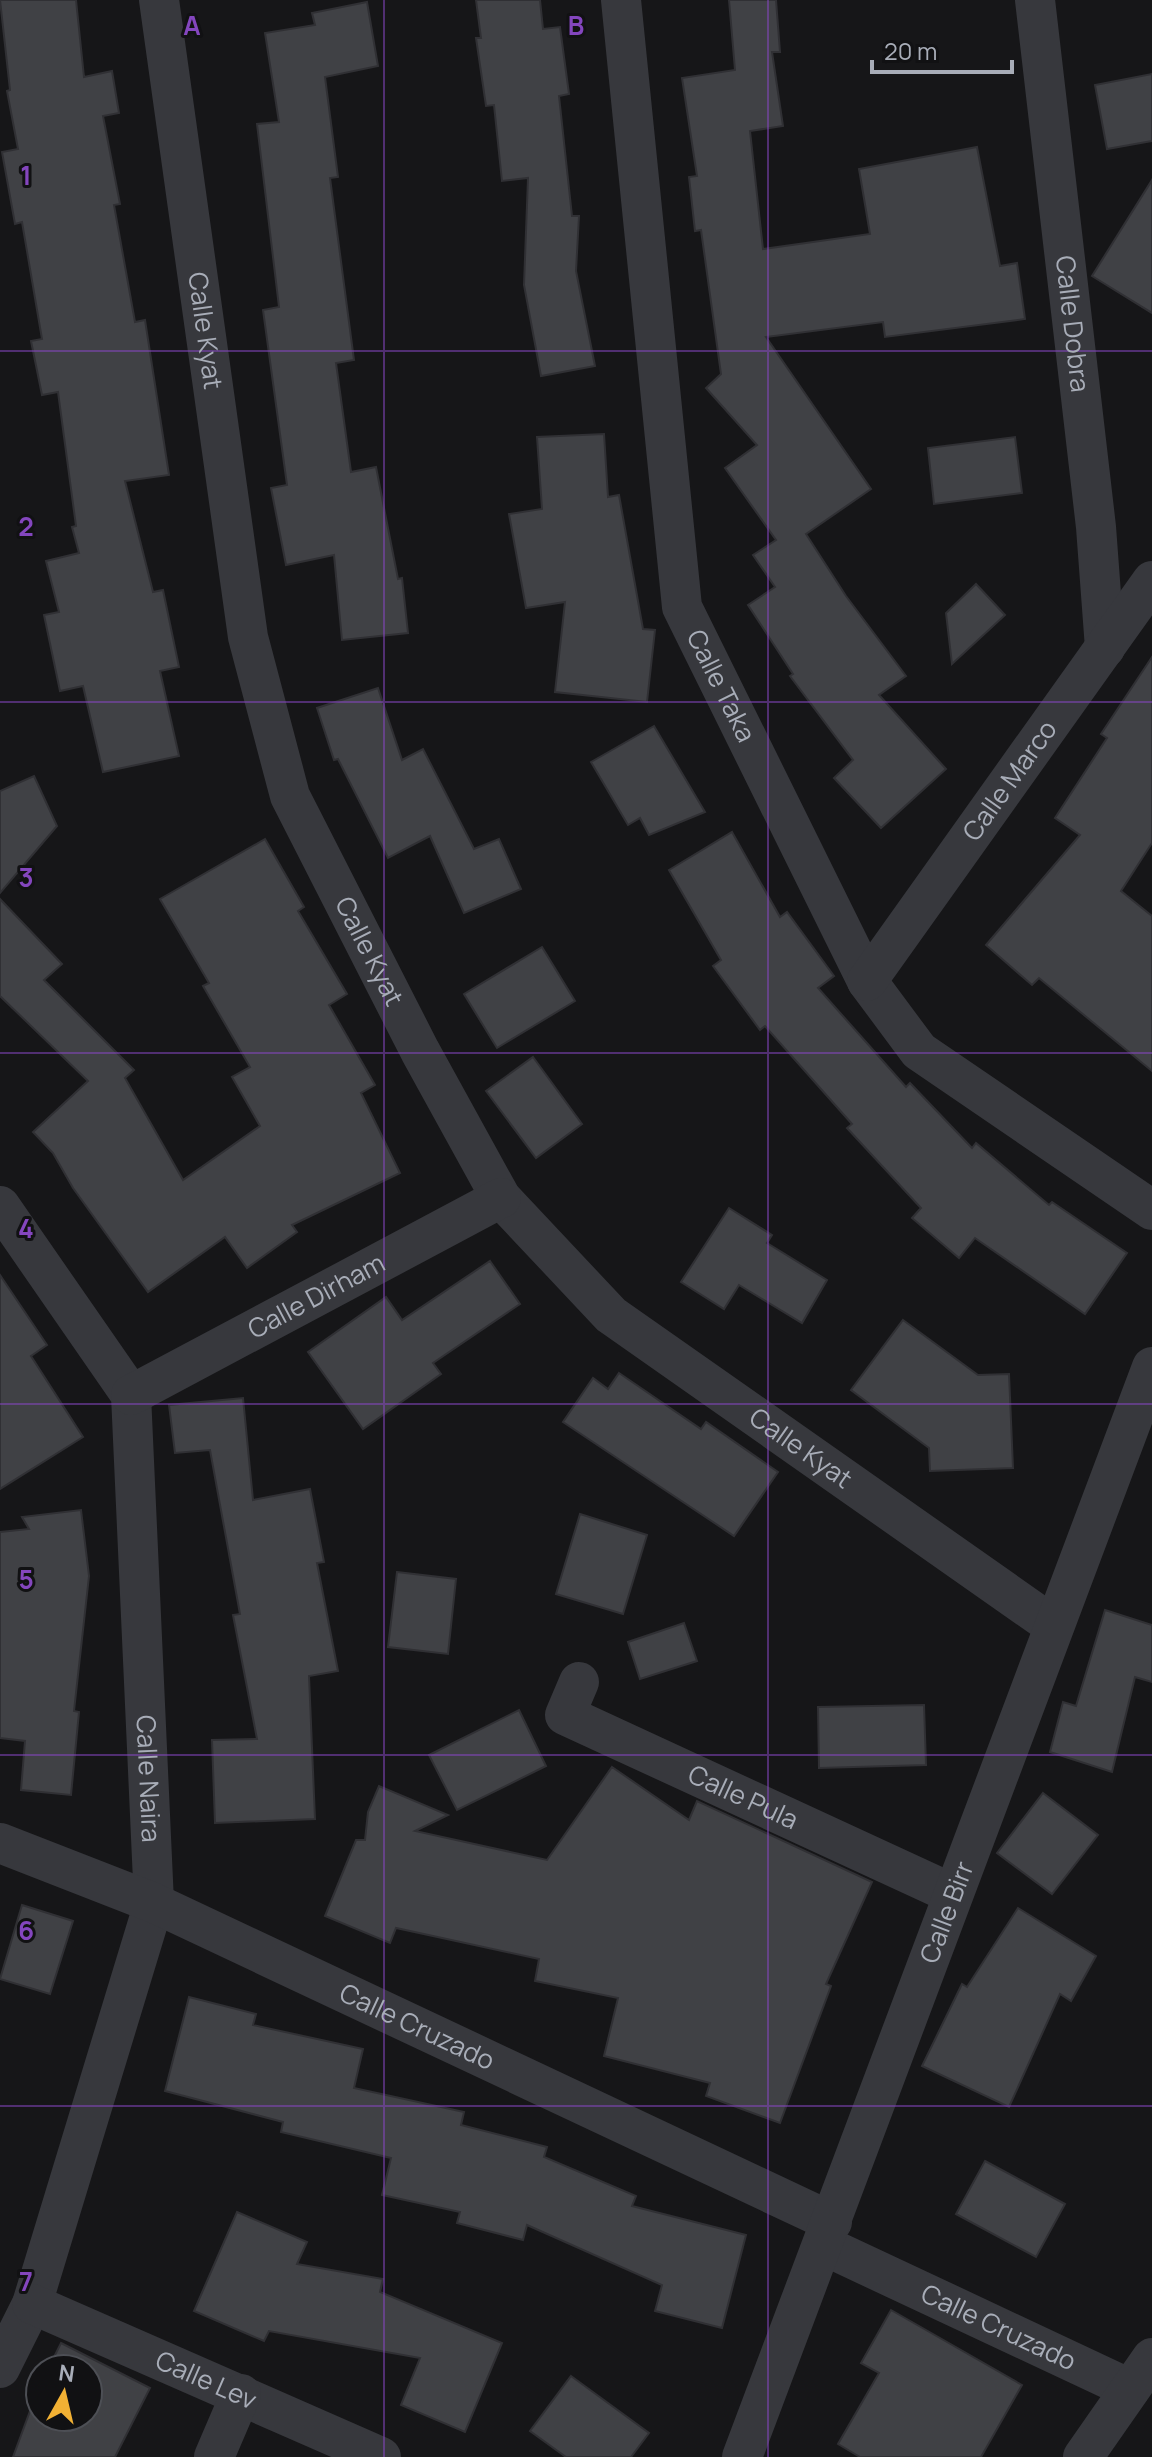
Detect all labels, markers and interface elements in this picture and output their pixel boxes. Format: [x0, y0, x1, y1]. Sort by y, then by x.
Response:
text: A [183, 7, 201, 43]
text: B [568, 7, 584, 43]
scale bar [872, 24, 1012, 74]
text: 20 m [884, 34, 937, 67]
text: 1 [20, 157, 32, 193]
street label: Calle Dobra [1048, 254, 1099, 394]
street label: Calle Kyat [180, 270, 232, 392]
text: 2 [18, 508, 34, 544]
street label: Calle Taka [679, 623, 765, 748]
street label: Calle Marco [954, 712, 1064, 848]
text: 3 [18, 859, 34, 895]
street label: Calle Kyat [327, 890, 413, 1012]
text: 4 [18, 1210, 34, 1246]
street label: Calle Dirham [241, 1244, 391, 1347]
street label: Calle Kyat [743, 1399, 860, 1496]
text: 5 [18, 1561, 34, 1597]
street label: Calle Naira [129, 1714, 170, 1843]
street label: Calle Pula [683, 1755, 804, 1837]
street label: Calle Birr [910, 1856, 982, 1968]
text: 6 [18, 1912, 34, 1948]
street label: Calle Cruzado [334, 1974, 501, 2078]
text: 7 [19, 2263, 33, 2299]
street label: Calle Cruzado [916, 2275, 1082, 2378]
street label: Calle Lev [150, 2341, 263, 2417]
north arrow [24, 2353, 104, 2433]
text: N [57, 2357, 77, 2389]

